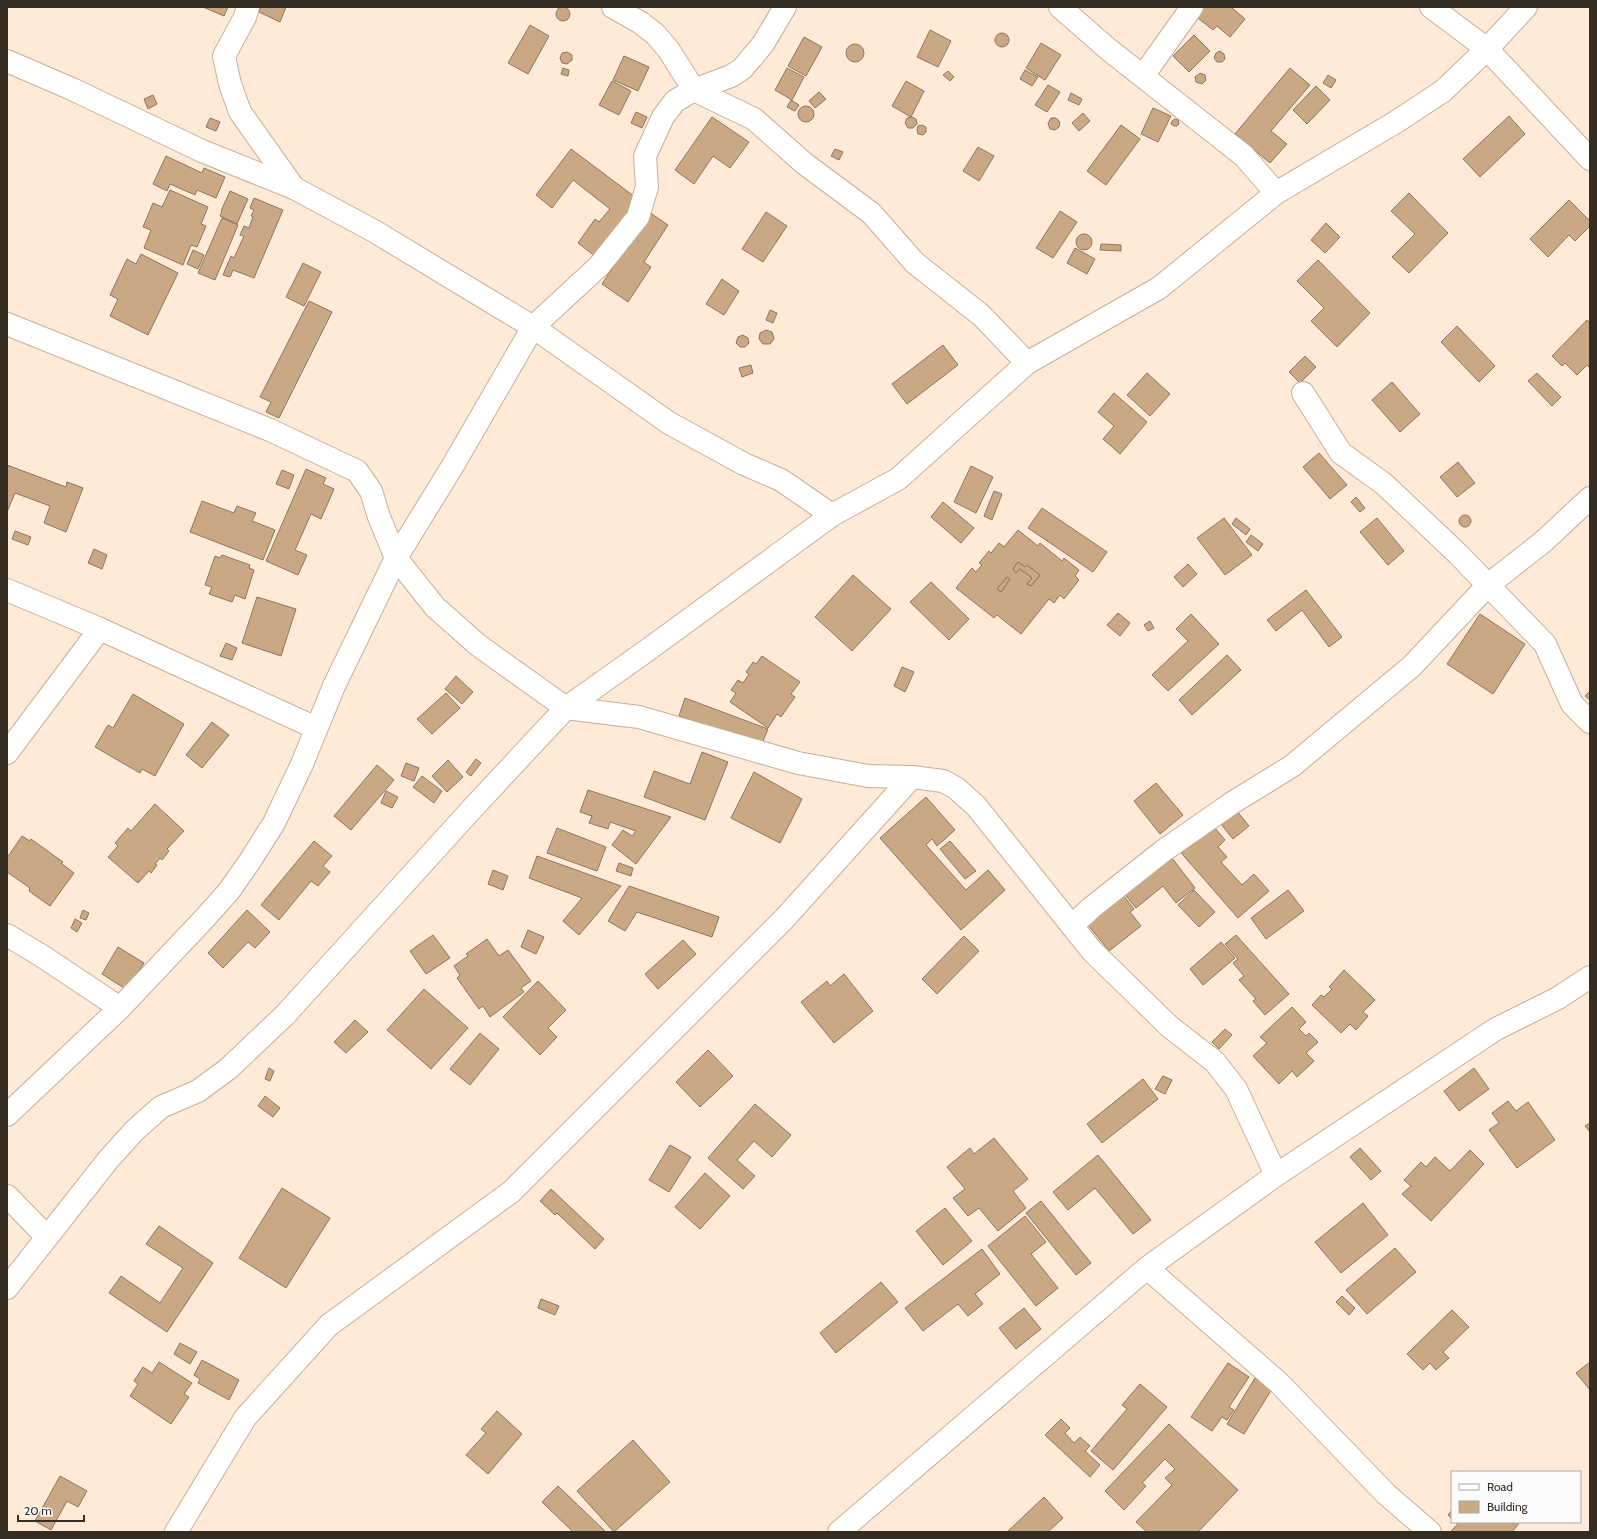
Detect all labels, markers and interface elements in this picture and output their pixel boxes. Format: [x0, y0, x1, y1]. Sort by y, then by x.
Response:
legend [1451, 1471, 1581, 1523]
text: Road [1487, 1479, 1513, 1494]
scale bar [18, 1497, 84, 1523]
text: Building [1487, 1499, 1529, 1514]
text: 20 m [24, 1503, 52, 1518]

